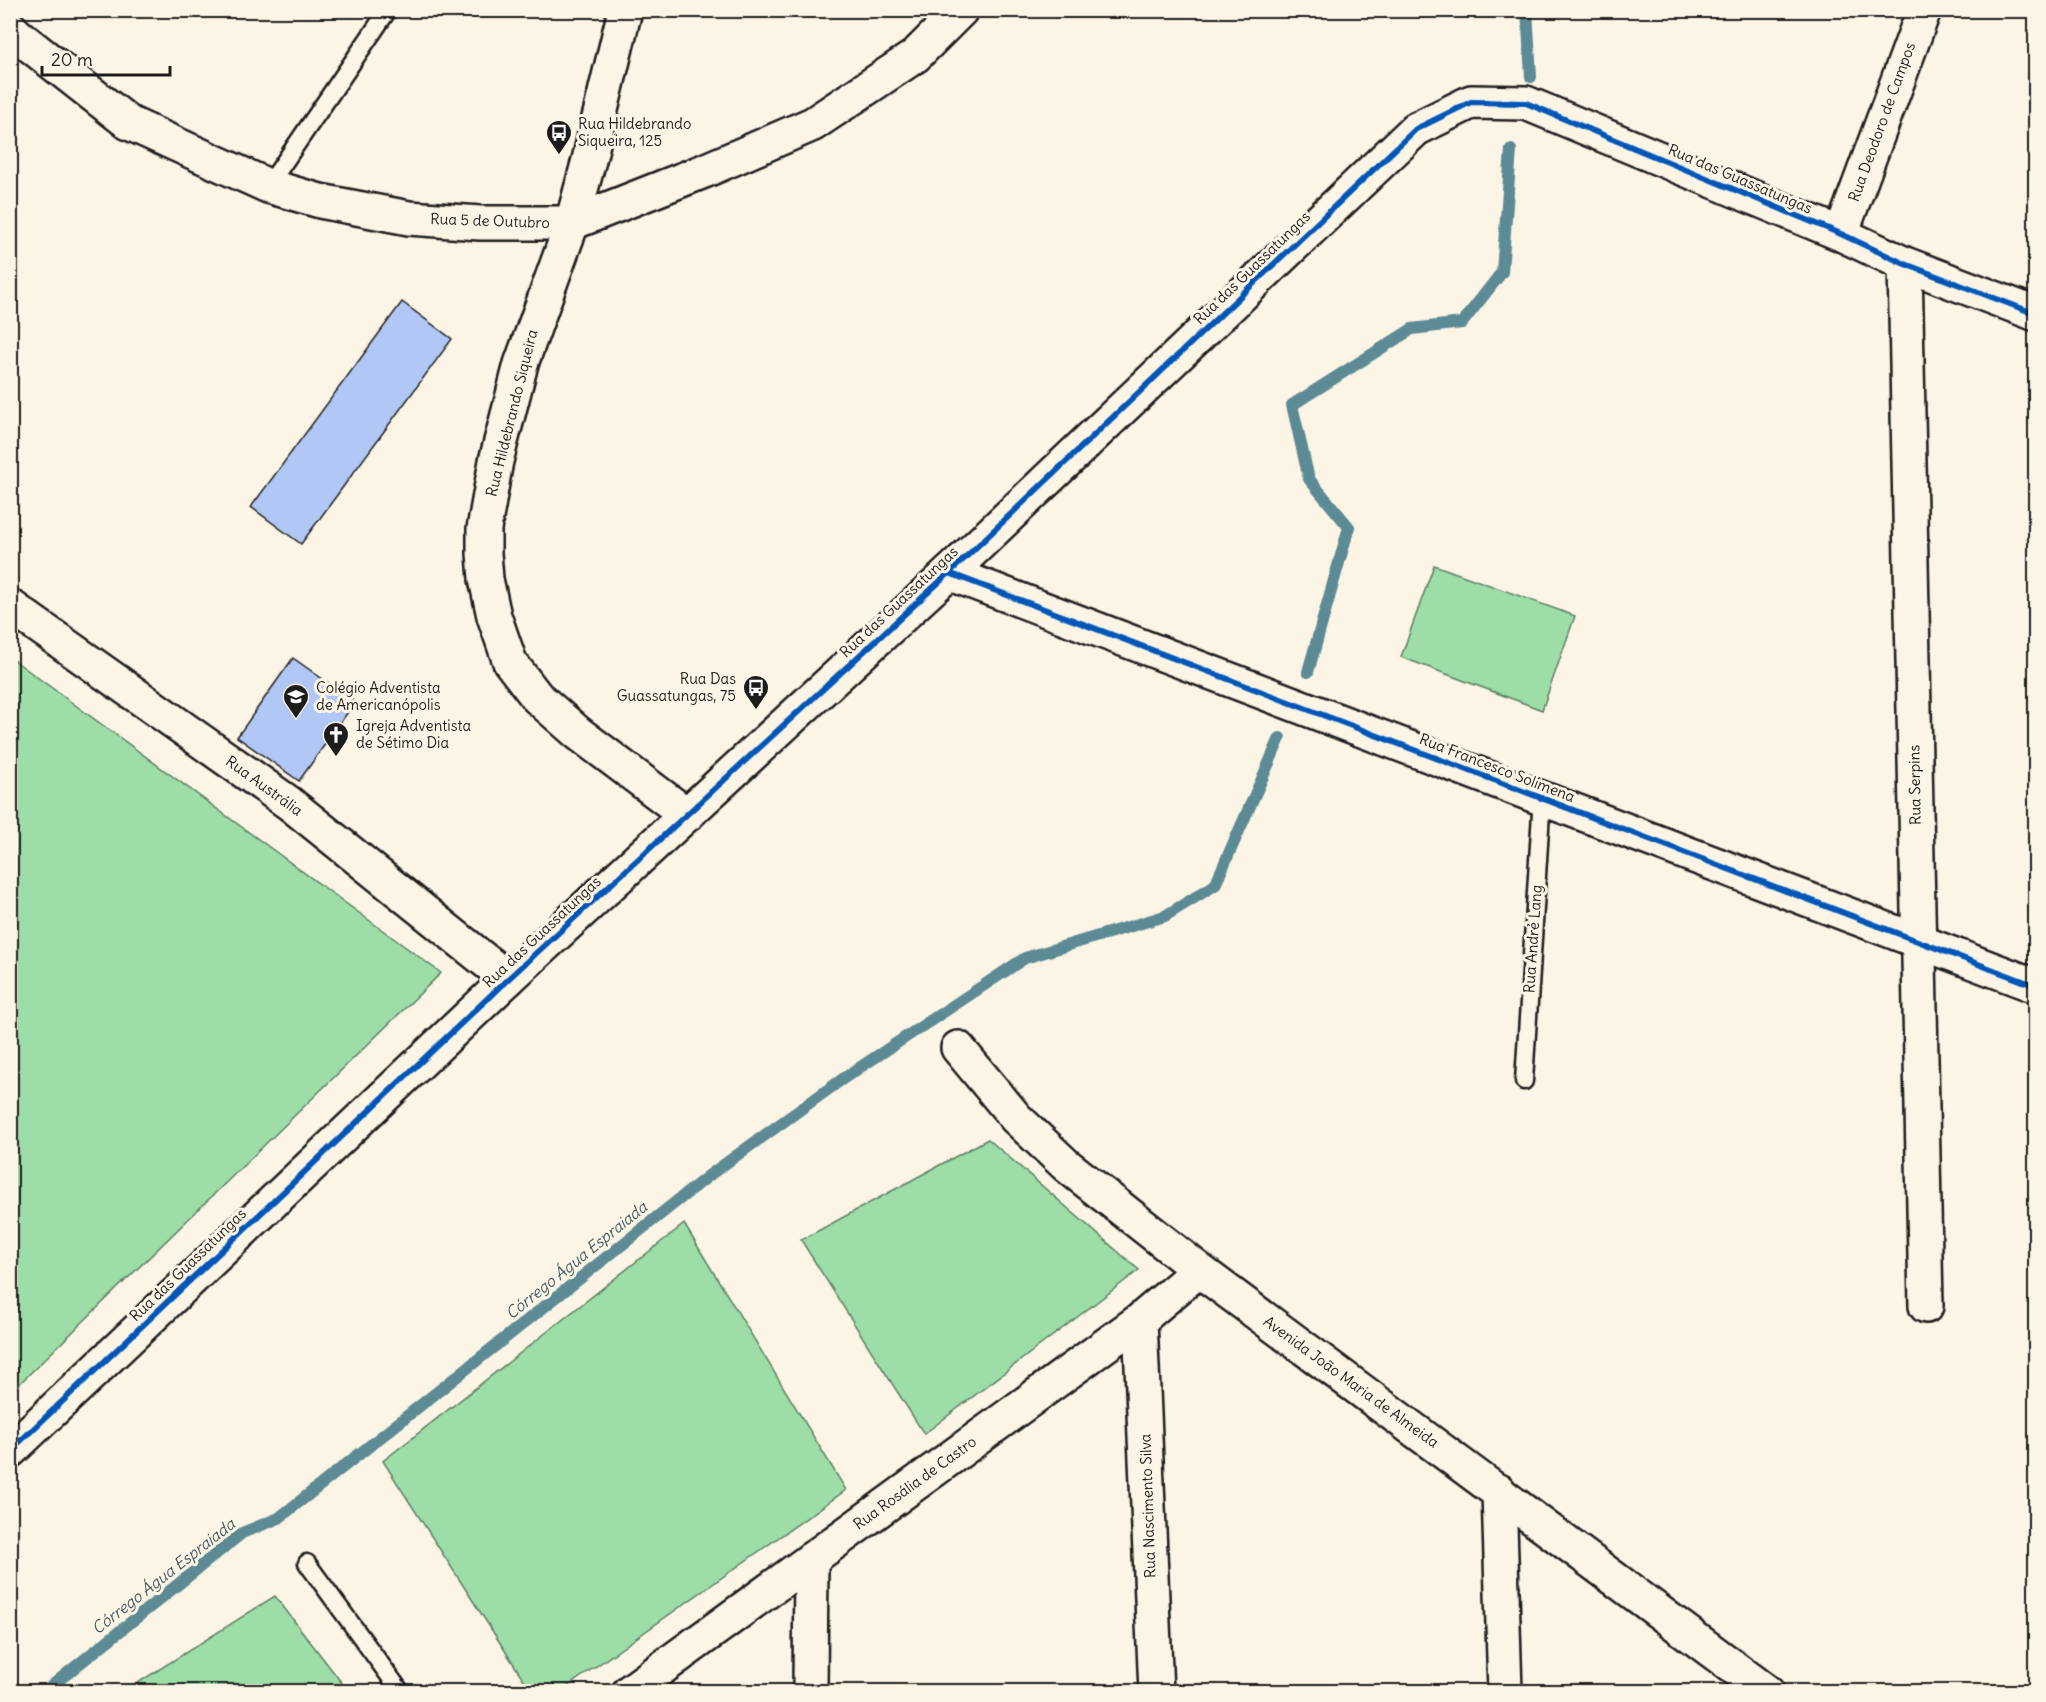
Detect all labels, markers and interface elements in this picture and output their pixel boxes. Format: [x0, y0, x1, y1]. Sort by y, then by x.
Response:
scale bar [42, 39, 170, 77]
street label: Rua Deodoro de Campos [1844, 39, 1919, 204]
text: 20 m [51, 48, 93, 71]
place label: Rua Hildebrando Siqueira, 125 [578, 114, 691, 150]
bus stop icon: Rua Hildebrando Siqueira, 125 [544, 118, 574, 156]
street label: Rua das Guassatungas [1665, 140, 1815, 218]
street label: Rua das Guassatungas [1189, 207, 1314, 328]
street label: Rua 5 de Outubro [430, 209, 550, 232]
street label: Rua Hildebrando Siqueira [482, 327, 542, 498]
street label: Rua das Guassatungas [836, 542, 962, 661]
place label: Rua Das Guassatungas, 75 [617, 669, 736, 705]
bus stop icon: Rua Das Guassatungas, 75 [741, 673, 771, 711]
place label: Colégio Adventista de Americanópolis [316, 678, 441, 714]
school or university icon: Colégio Adventista de Americanópolis [281, 682, 311, 720]
place label: Igreja Adventista de Sétimo Dia [356, 716, 472, 752]
church icon: Igreja Adventista de Sétimo Dia [321, 720, 351, 758]
street label: Rua Francesco Solimena [1417, 729, 1578, 806]
street label: Rua Serpins [1904, 745, 1925, 825]
street label: Rua Austrália [222, 751, 307, 820]
street label: Rua das Guassatungas [479, 872, 605, 991]
street label: Rua André Lang [1519, 884, 1546, 994]
water label: Córrego Água Espraiada [501, 1196, 651, 1323]
street label: Rua das Guassatungas [125, 1204, 250, 1325]
street label: Avenida João Maria de Almeida [1260, 1312, 1443, 1452]
street label: Rua Rosália de Castro [849, 1432, 980, 1534]
street label: Rua Nascimento Silva [1135, 1433, 1160, 1579]
water label: Córrego Água Espraiada [87, 1513, 239, 1638]

